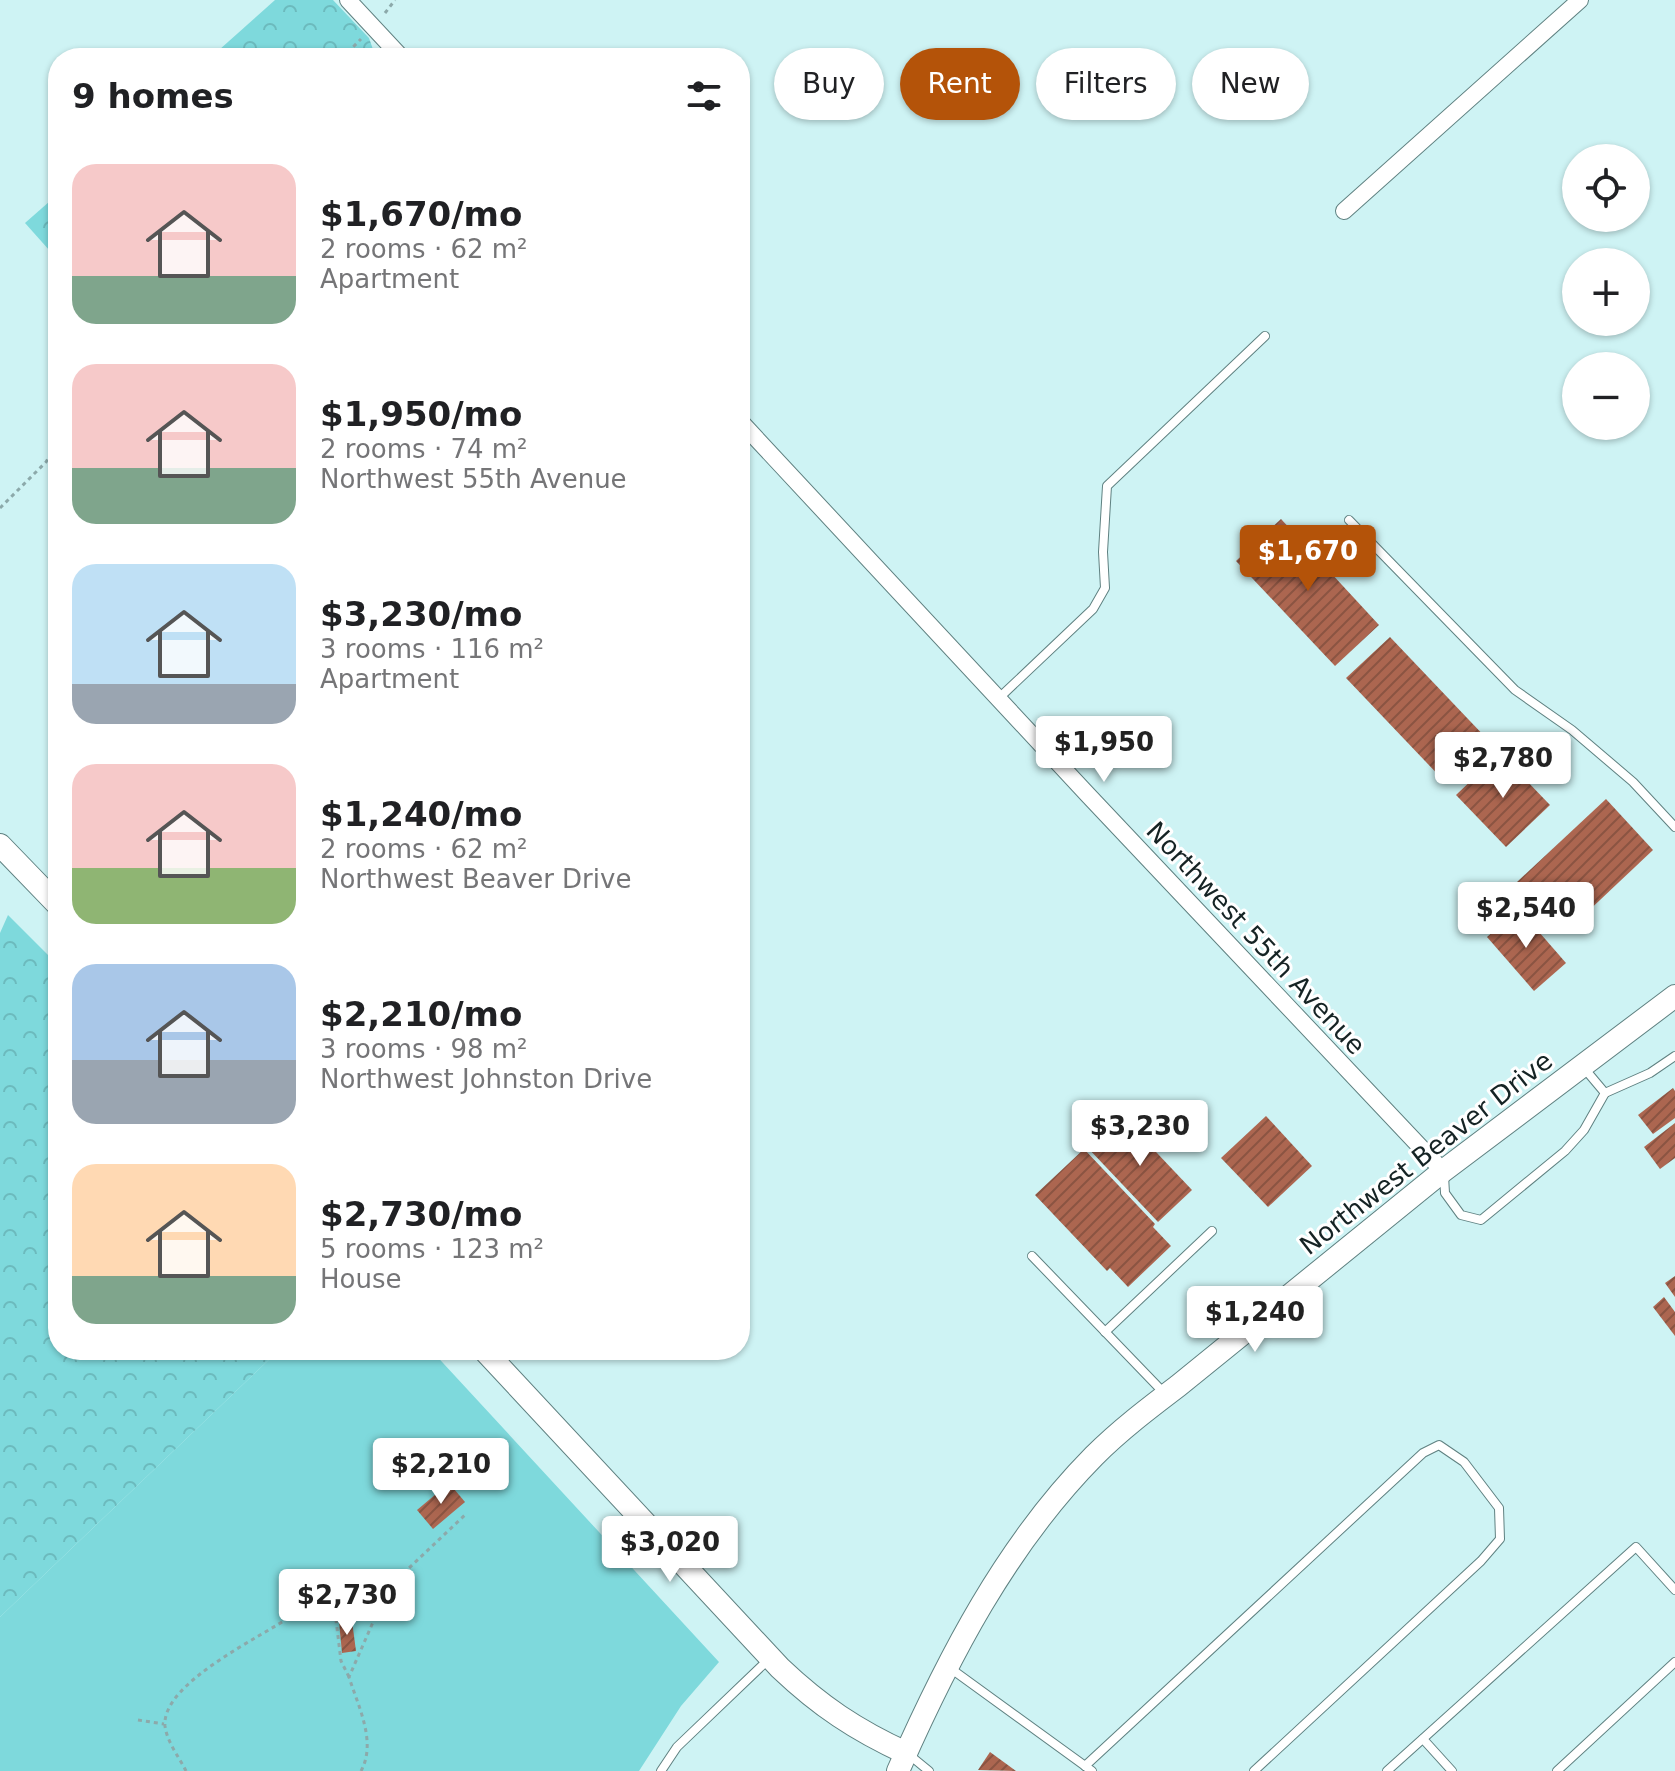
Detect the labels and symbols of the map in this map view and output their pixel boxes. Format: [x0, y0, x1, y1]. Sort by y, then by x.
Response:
pin: $1,670 [1243, 525, 1373, 593]
pin: $1,950 [1039, 716, 1169, 784]
pin: $2,780 [1438, 732, 1568, 800]
street label: Northwest 55th Avenue [1140, 816, 1372, 1060]
pin: $2,540 [1461, 882, 1591, 950]
street label: Northwest Beaver Drive [1294, 1045, 1558, 1261]
pin: $3,230 [1075, 1100, 1205, 1168]
pin: $1,240 [1190, 1286, 1320, 1354]
pin: $2,210 [376, 1438, 506, 1506]
pin: $3,020 [605, 1516, 735, 1584]
pin: $2,730 [282, 1569, 412, 1637]

